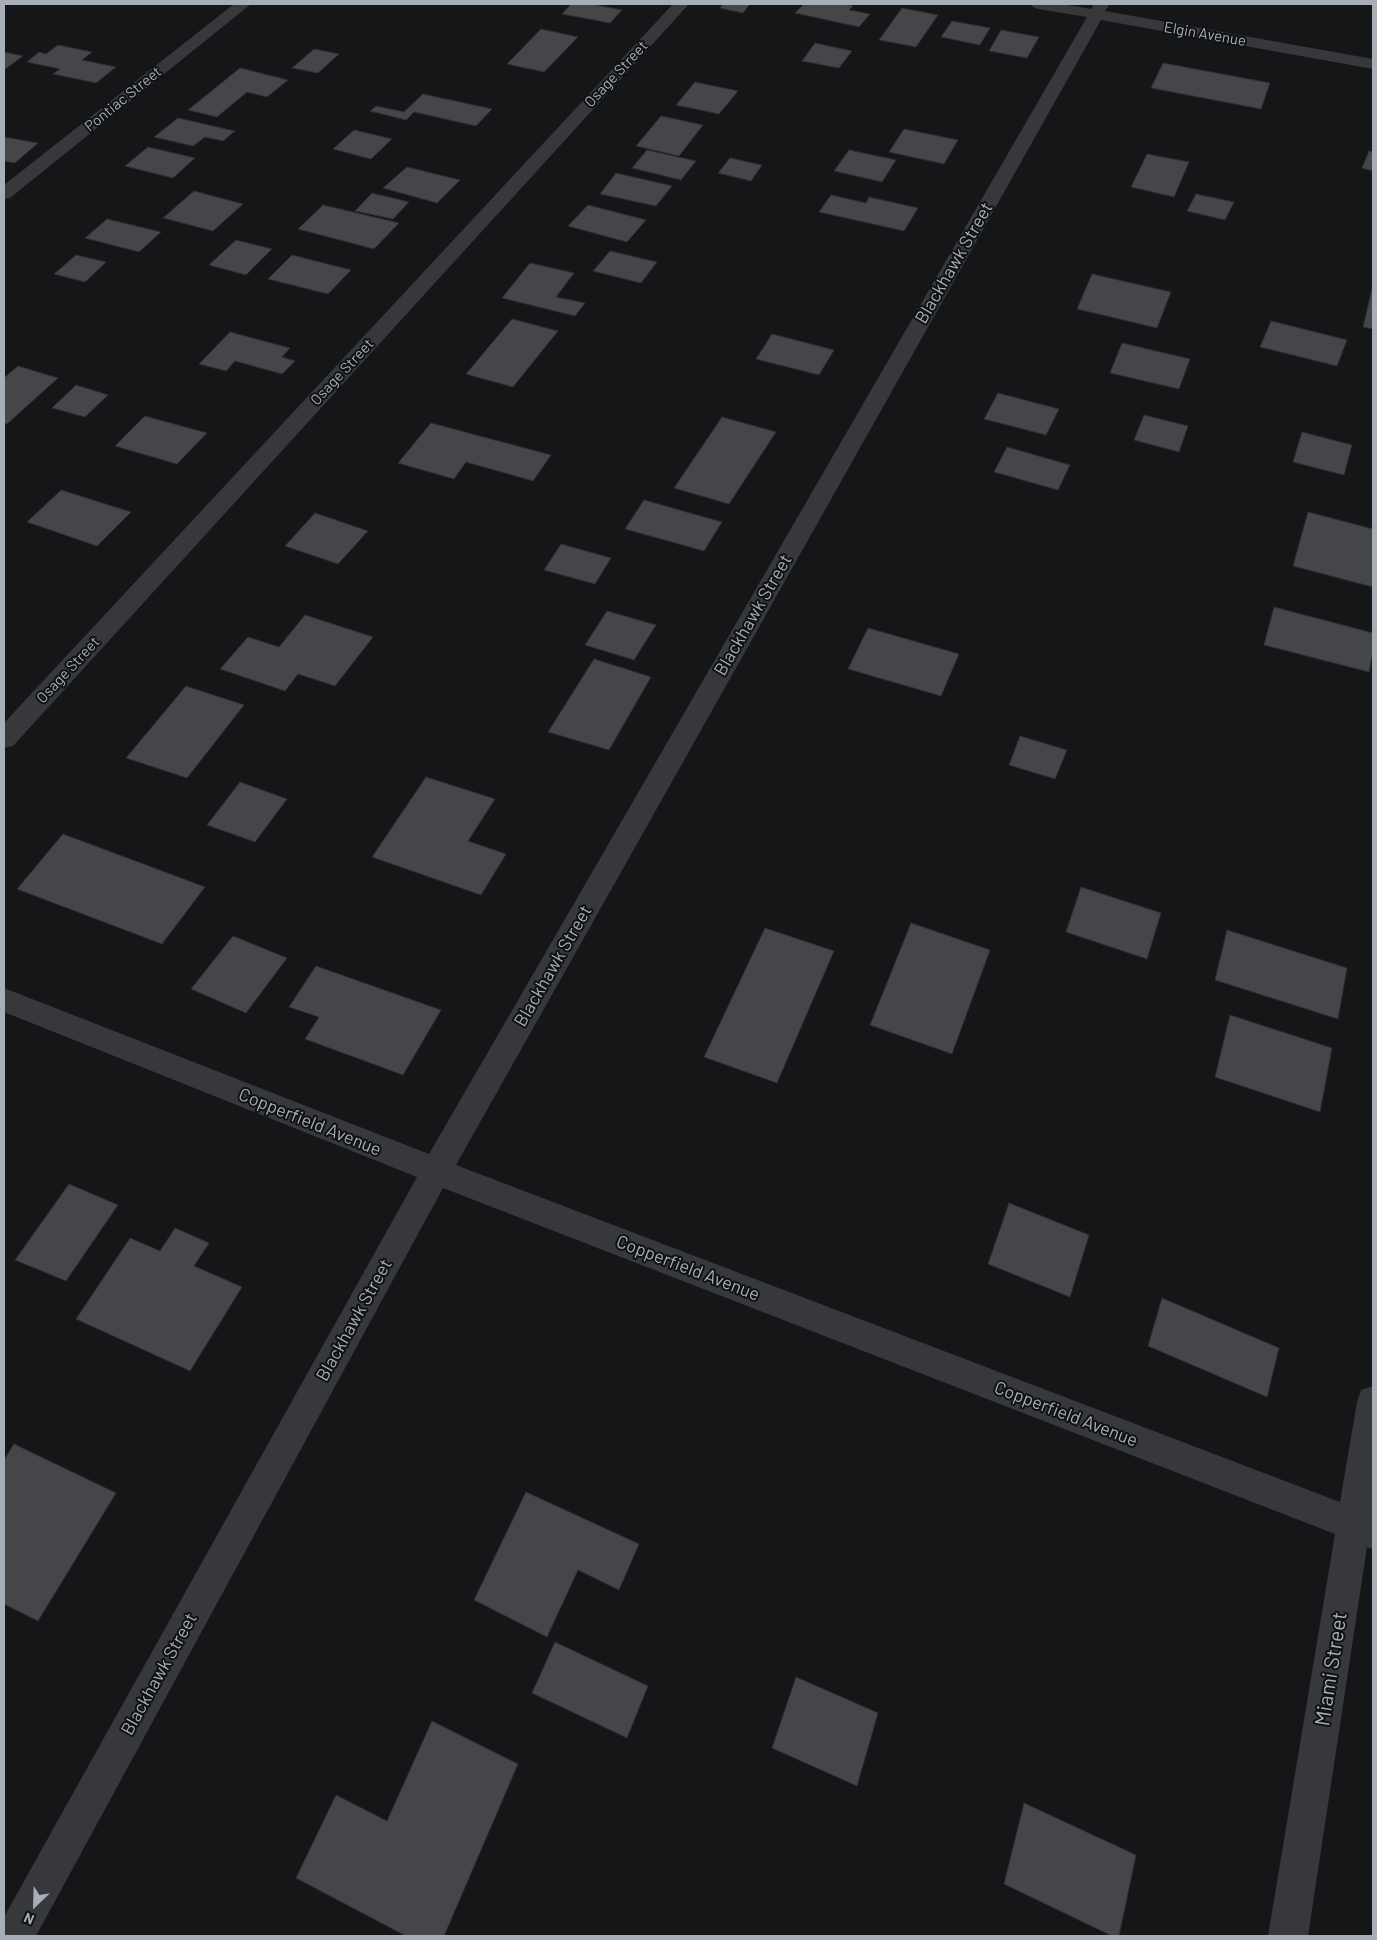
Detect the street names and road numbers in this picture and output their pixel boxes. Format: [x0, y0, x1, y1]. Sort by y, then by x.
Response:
street label: Elgin Avenue [1163, 18, 1247, 50]
street label: Osage Street [581, 37, 651, 111]
street label: Pontiac Street [81, 63, 165, 135]
street label: Blackhawk Street [911, 198, 997, 328]
street label: Osage Street [307, 335, 377, 409]
street label: Blackhawk Street [710, 550, 796, 680]
street label: Osage Street [33, 633, 103, 707]
street label: Blackhawk Street [510, 901, 596, 1031]
street label: Copperfield Avenue [235, 1084, 385, 1160]
street label: Copperfield Avenue [613, 1231, 763, 1305]
street label: Blackhawk Street [311, 1255, 397, 1385]
street label: Copperfield Avenue [991, 1377, 1141, 1451]
street label: Blackhawk Street [116, 1609, 202, 1739]
street label: Miami Street [1310, 1610, 1352, 1728]

